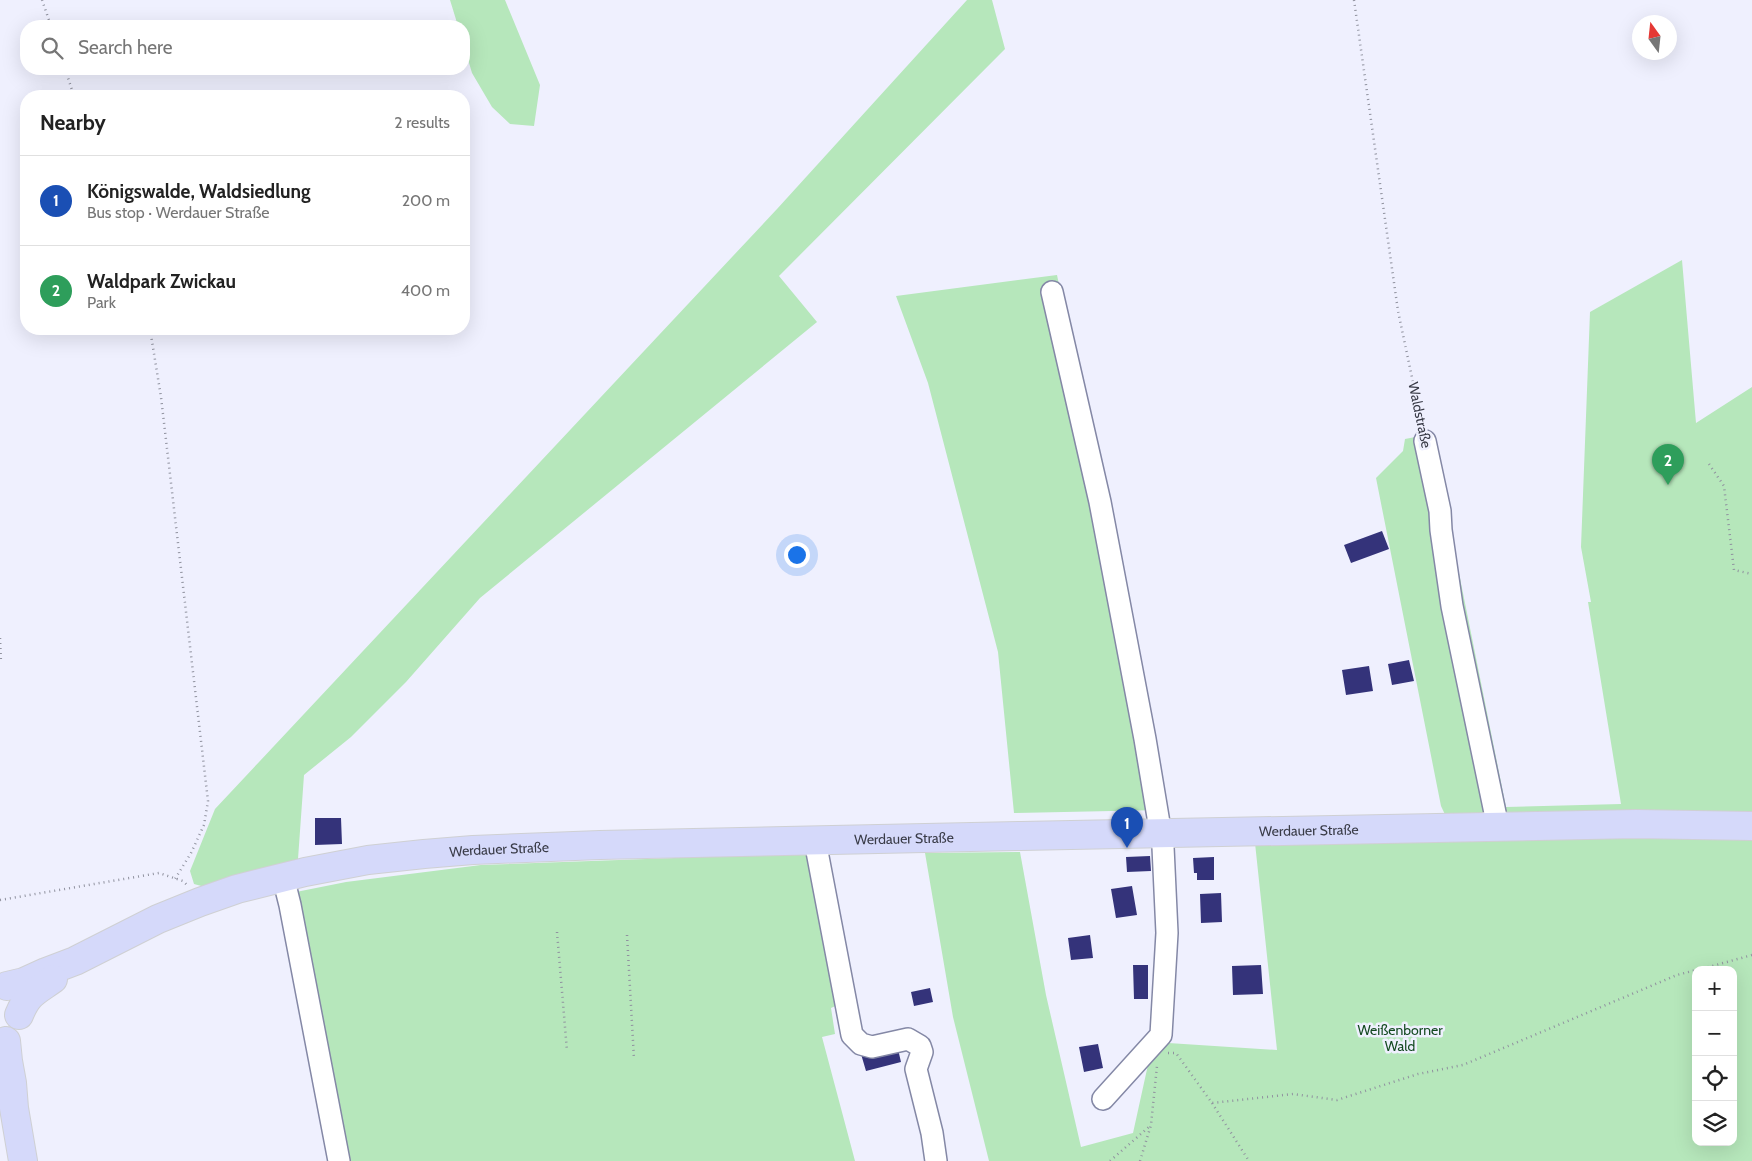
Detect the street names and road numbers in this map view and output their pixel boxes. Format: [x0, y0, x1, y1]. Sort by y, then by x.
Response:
street label: Waldstraße [1404, 380, 1436, 450]
street label: Werdauer Straße [1259, 820, 1359, 840]
street label: Werdauer Straße [854, 828, 954, 849]
street label: Werdauer Straße [449, 838, 549, 861]

